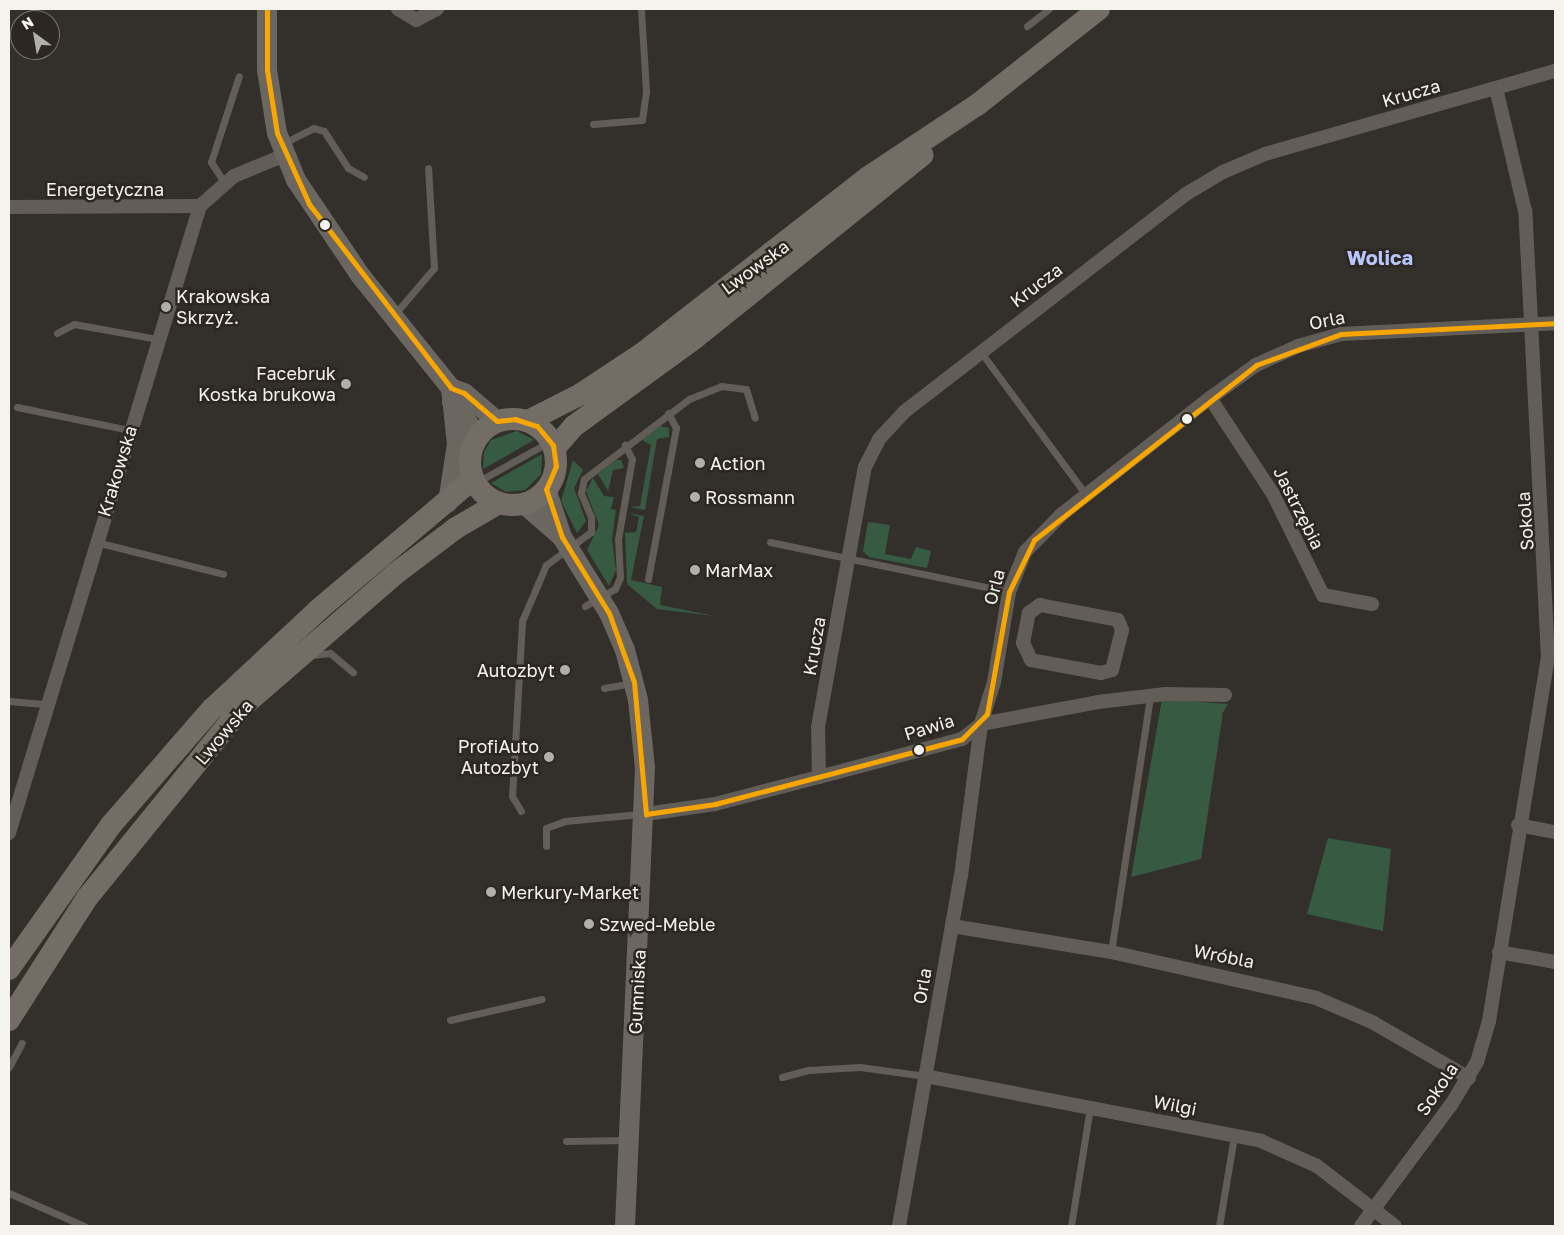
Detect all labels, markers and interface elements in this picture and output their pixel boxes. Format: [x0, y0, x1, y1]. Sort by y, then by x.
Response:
north arrow [10, 10, 60, 60]
text: N [18, 13, 36, 33]
street label: Krucza [1379, 74, 1443, 112]
street label: Energetyczna [46, 178, 164, 200]
unlabelled marker [320, 220, 330, 230]
street label: Lwowska [717, 235, 793, 299]
district label: Wolica [1347, 245, 1413, 269]
street label: Krucza [1006, 258, 1066, 312]
place label: Krakowska Skrzyż. [176, 286, 270, 328]
marker: Krakowska Skrzyż. [160, 301, 172, 313]
street label: Orla [1307, 306, 1347, 334]
place label: Facebruk Kostka brukowa [198, 363, 336, 406]
marker: Facebruk Kostka brukowa [340, 378, 352, 390]
unlabelled marker [1182, 414, 1192, 424]
street label: Krakowska [93, 423, 141, 519]
place label: Action [710, 452, 766, 474]
marker: Action [694, 457, 706, 469]
street label: Jastrzębia [1269, 463, 1329, 553]
place label: Rossmann [705, 486, 795, 508]
marker: Rossmann [689, 491, 701, 503]
street label: Sokola [1512, 491, 1538, 551]
place label: MarMax [705, 559, 773, 581]
marker: MarMax [689, 564, 701, 576]
street label: Orla [979, 567, 1009, 607]
street label: Krucza [798, 615, 830, 677]
place label: Autozbyt [477, 659, 555, 681]
marker: Autozbyt [559, 664, 571, 676]
street label: Lwowska [191, 695, 257, 769]
street label: Pawia [901, 709, 957, 745]
place label: ProfiAuto Autozbyt [458, 736, 539, 779]
unlabelled marker [914, 745, 924, 755]
marker: ProfiAuto Autozbyt [543, 751, 555, 763]
place label: Merkury-Market [501, 881, 639, 903]
marker: Merkury-Market [485, 886, 497, 898]
place label: Szwed-Meble [599, 913, 715, 935]
marker: Szwed-Meble [583, 918, 595, 930]
street label: Wróbla [1192, 940, 1256, 972]
street label: Gumniska [624, 949, 650, 1035]
street label: Orla [908, 966, 936, 1006]
street label: Sokola [1412, 1059, 1462, 1119]
street label: Wilgi [1152, 1090, 1198, 1120]

